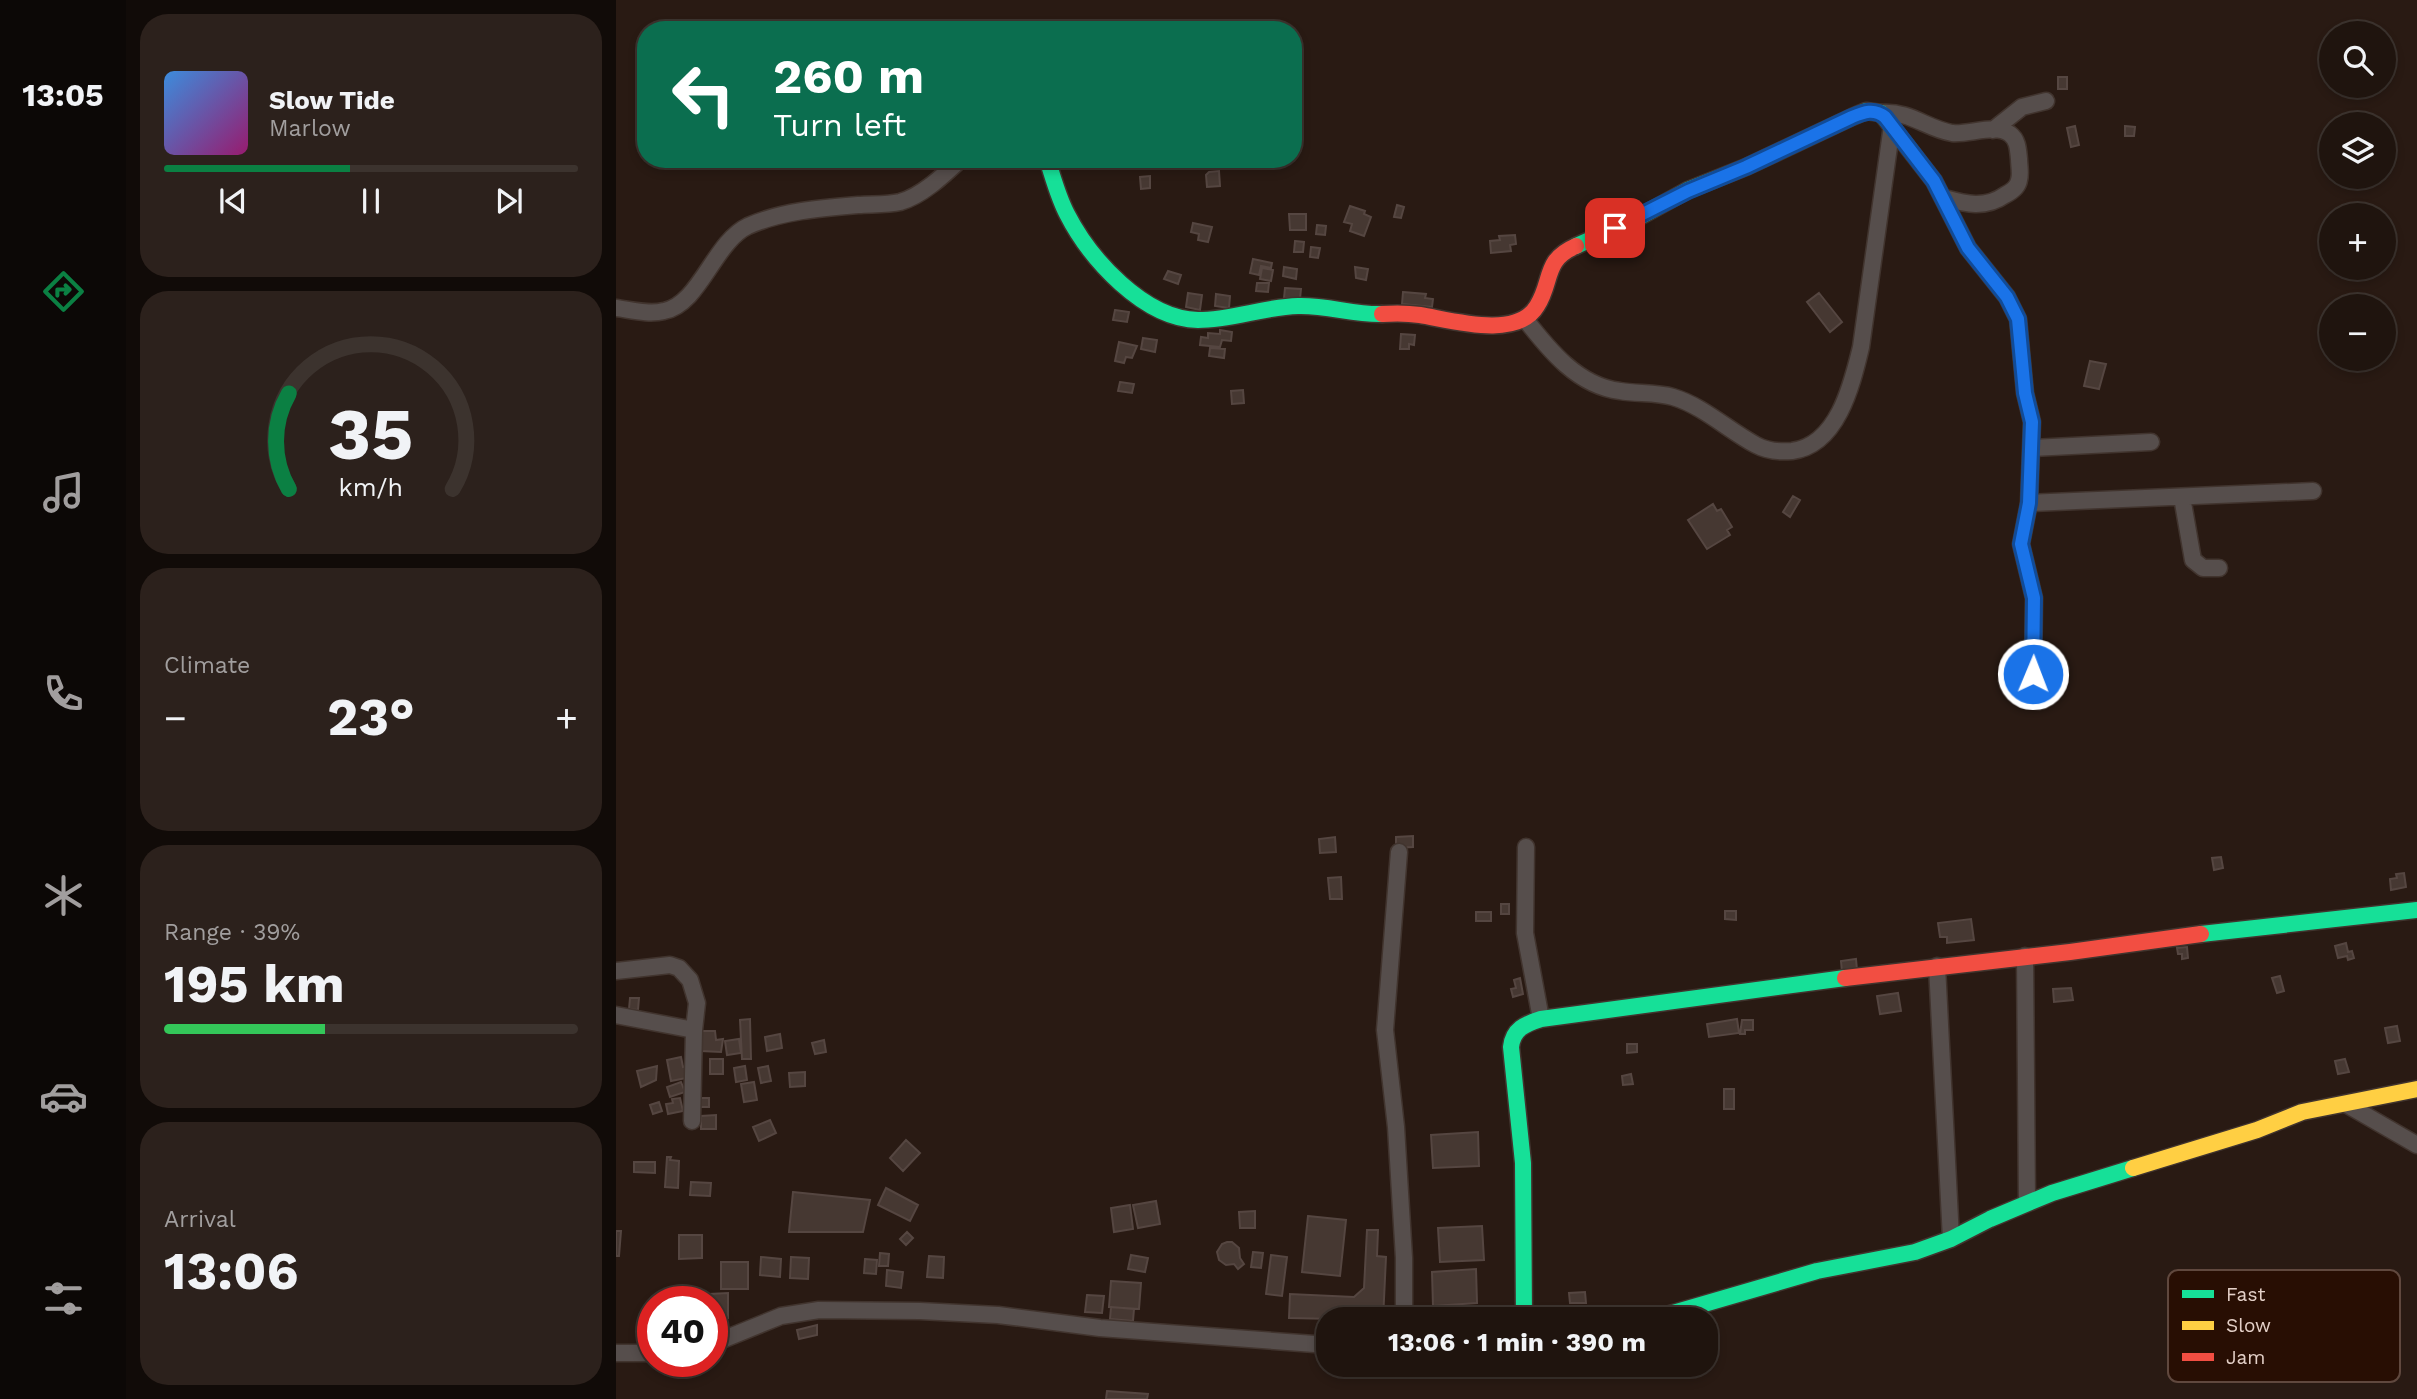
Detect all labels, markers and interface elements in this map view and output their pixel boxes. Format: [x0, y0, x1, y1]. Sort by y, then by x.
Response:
map controls [2319, 21, 2396, 371]
button: search [2319, 21, 2396, 98]
text: 260 m [773, 47, 924, 105]
icon: left [658, 49, 749, 140]
text: 13:05 [22, 76, 104, 114]
text: Slow Tide [269, 85, 395, 115]
text: Turn left [773, 106, 906, 144]
button: layers [2319, 112, 2396, 189]
text: Marlow [269, 115, 351, 142]
icon: previous [214, 182, 252, 220]
icon: pause [352, 182, 390, 220]
icon: next [490, 182, 528, 220]
pin [1585, 198, 1645, 258]
button: + [2319, 203, 2396, 280]
icon: arrive [1596, 209, 1634, 247]
icon: directions [39, 267, 88, 316]
button: − [2319, 294, 2396, 371]
text: 35 [328, 391, 414, 477]
icon: music [39, 468, 88, 517]
text: km/h [339, 472, 403, 501]
position arrow [1996, 637, 2070, 711]
text: Climate [164, 652, 250, 679]
icon: phone [39, 669, 88, 718]
text: 23° [327, 687, 415, 748]
text: − [164, 696, 187, 740]
text: + [555, 696, 578, 740]
icon: climate [39, 871, 88, 920]
text: Range · 39% [164, 919, 300, 946]
text: 195 km [164, 954, 345, 1015]
icon: car [39, 1072, 88, 1121]
text: Arrival [164, 1206, 236, 1233]
text: 13:06 [164, 1241, 298, 1302]
legend [2168, 1270, 2400, 1382]
icon: filters [39, 1274, 88, 1323]
text: Fast [2226, 1283, 2265, 1306]
speed limit sign: 40 [637, 1286, 728, 1377]
text: Slow [2226, 1314, 2271, 1337]
text: 13:06 · 1 min · 390 m [1388, 1327, 1646, 1357]
text: Jam [2226, 1346, 2265, 1369]

